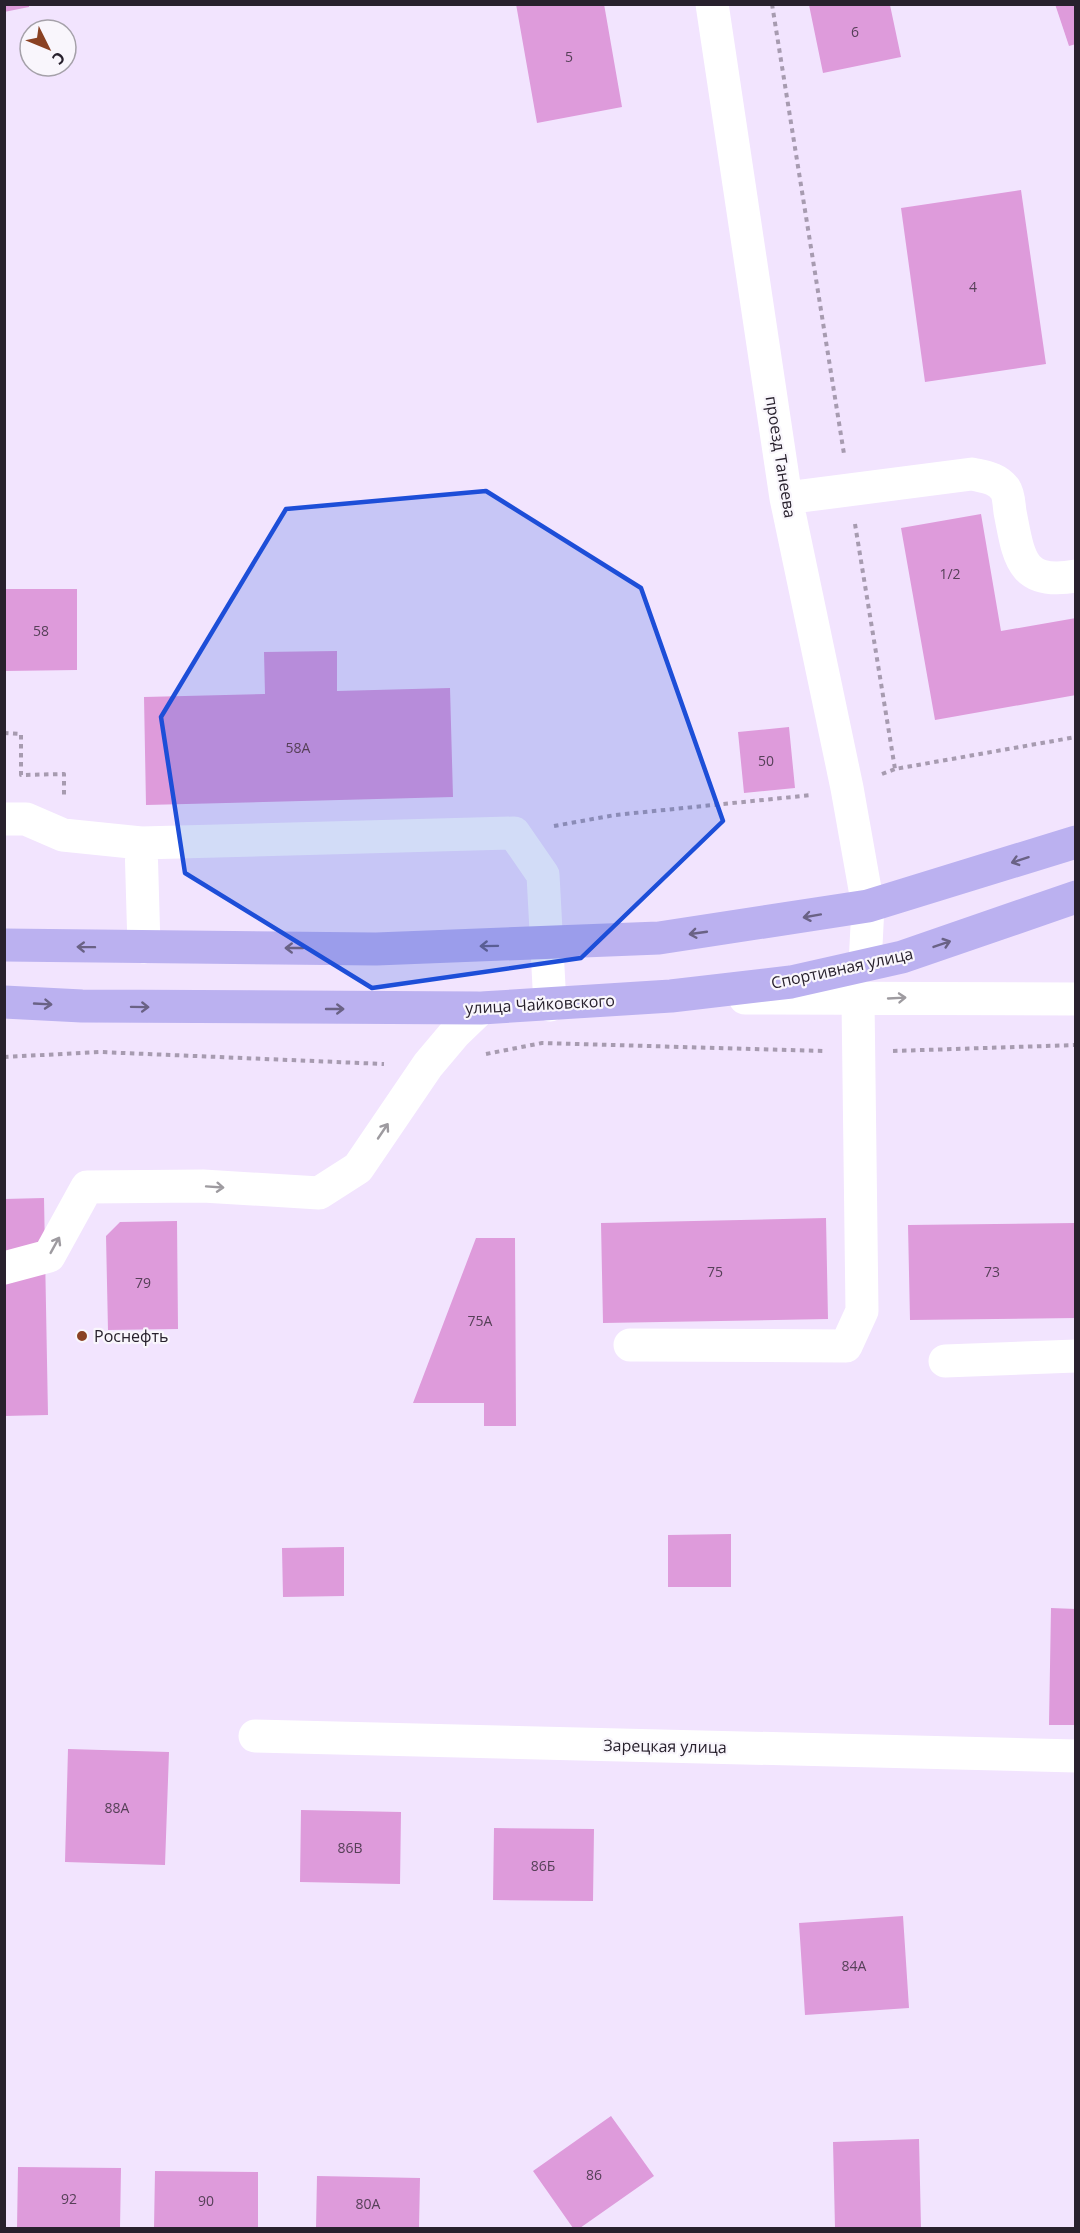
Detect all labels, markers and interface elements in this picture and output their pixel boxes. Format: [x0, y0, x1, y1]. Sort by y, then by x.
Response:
north arrow [18, 18, 78, 78]
house number: 6 [851, 22, 859, 41]
text: С [47, 47, 70, 69]
house number: 5 [565, 47, 573, 66]
house number: 4 [969, 277, 977, 296]
street label: проезд Танеева [760, 394, 802, 520]
house number: 1/2 [939, 564, 961, 583]
house number: 58 [33, 621, 49, 640]
house number: 58А [286, 738, 311, 757]
house number: 50 [758, 751, 774, 770]
one-way arrow [1011, 855, 1030, 866]
one-way arrow [803, 911, 823, 922]
one-way arrow [689, 928, 709, 939]
one-way arrow [932, 937, 951, 948]
one-way arrow [479, 940, 499, 952]
one-way arrow [76, 941, 96, 952]
one-way arrow [284, 942, 304, 954]
street label: Спортивная улица [769, 942, 915, 994]
street label: улица Чайковского [465, 989, 615, 1019]
one-way arrow [887, 993, 907, 1004]
one-way arrow [33, 999, 53, 1010]
one-way arrow [130, 1001, 150, 1013]
one-way arrow [325, 1003, 345, 1015]
one-way arrow [377, 1124, 389, 1140]
one-way arrow [205, 1181, 225, 1192]
one-way arrow [49, 1237, 61, 1254]
house number: 75 [707, 1262, 723, 1281]
house number: 73 [984, 1262, 1000, 1281]
house number: 79 [135, 1273, 151, 1292]
house number: 75А [468, 1311, 493, 1330]
place label: Роснефть [94, 1325, 168, 1347]
marker: Роснефть [75, 1329, 89, 1343]
street label: Зарецкая улица [603, 1734, 727, 1758]
house number: 88А [105, 1798, 130, 1817]
house number: 86В [337, 1838, 363, 1857]
house number: 86Б [531, 1856, 555, 1875]
house number: 84А [842, 1956, 867, 1975]
house number: 86 [586, 2165, 602, 2184]
house number: 92 [61, 2189, 77, 2208]
house number: 90 [198, 2191, 214, 2210]
house number: 80А [356, 2194, 381, 2213]

